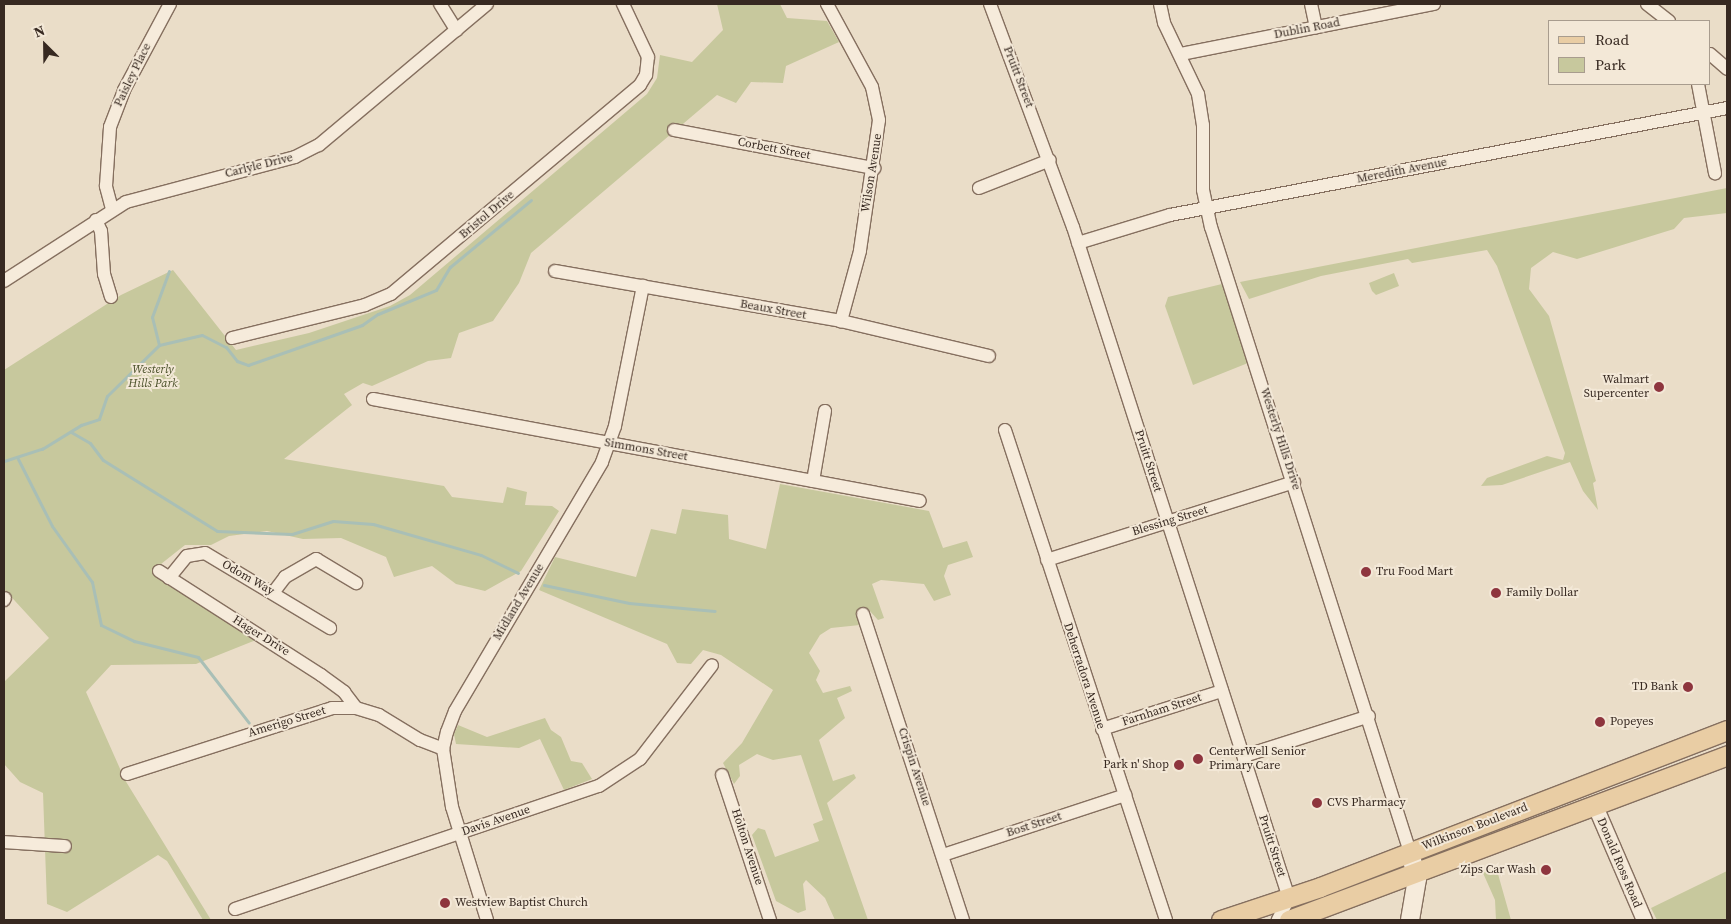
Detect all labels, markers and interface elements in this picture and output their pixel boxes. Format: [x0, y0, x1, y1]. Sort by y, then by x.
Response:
street label: Dublin Road [1273, 16, 1341, 42]
north arrow [20, 20, 70, 70]
text: N [31, 20, 48, 42]
legend [1548, 20, 1711, 85]
text: Road [1595, 29, 1629, 50]
street label: Paisley Place [111, 41, 155, 109]
street label: Pruitt Street [1000, 44, 1036, 110]
text: Park [1595, 54, 1626, 75]
street label: Wilson Avenue [859, 133, 885, 213]
street label: Corbett Street [736, 135, 812, 163]
street label: Carlyle Drive [224, 151, 294, 181]
street label: Meredith Avenue [1356, 155, 1448, 187]
street label: Bristol Drive [457, 188, 517, 242]
street label: Beaux Street [739, 297, 807, 323]
park label: Westerly Hills Park [128, 363, 178, 391]
place label: Walmart Supercenter [1584, 373, 1649, 401]
marker: Walmart Supercenter [1653, 381, 1665, 393]
street label: Westerly Hills Drive [1257, 386, 1303, 492]
street label: Pruitt Street [1131, 428, 1165, 494]
street label: Simmons Street [603, 436, 689, 464]
street label: Blessing Street [1130, 503, 1210, 539]
street label: Odom Way [219, 557, 277, 599]
street label: Midland Avenue [490, 561, 548, 643]
place label: Tru Food Mart [1376, 565, 1453, 579]
marker: Tru Food Mart [1360, 566, 1372, 578]
place label: Family Dollar [1506, 586, 1578, 600]
marker: Family Dollar [1490, 587, 1502, 599]
street label: Hager Drive [230, 613, 292, 659]
street label: Deherradora Avenue [1060, 621, 1108, 731]
place label: TD Bank [1632, 680, 1678, 694]
marker: TD Bank [1682, 681, 1694, 693]
street label: Farnham Street [1120, 690, 1204, 730]
street label: Amerigo Street [247, 703, 327, 741]
place label: Popeyes [1610, 715, 1654, 729]
marker: Popeyes [1594, 716, 1606, 728]
street label: Crispin Avenue [895, 726, 933, 808]
place label: CenterWell Senior Primary Care [1209, 745, 1306, 773]
marker: CenterWell Senior Primary Care [1191, 752, 1205, 766]
place label: Park n' Shop [1103, 758, 1169, 772]
marker: Park n' Shop [1173, 759, 1185, 771]
place label: CVS Pharmacy [1327, 796, 1406, 810]
marker: CVS Pharmacy [1311, 797, 1323, 809]
street label: Wilkinson Boulevard [1420, 800, 1530, 854]
street label: Davis Avenue [460, 803, 532, 839]
street label: Holton Avenue [728, 807, 766, 887]
street label: Bost Street [1005, 809, 1063, 841]
street label: Pruitt Street [1255, 813, 1289, 879]
street label: Donald Ross Road [1594, 816, 1644, 910]
place label: Zips Car Wash [1460, 863, 1536, 877]
marker: Zips Car Wash [1540, 864, 1552, 876]
place label: Westview Baptist Church [455, 896, 588, 910]
marker: Westview Baptist Church [439, 897, 451, 909]

